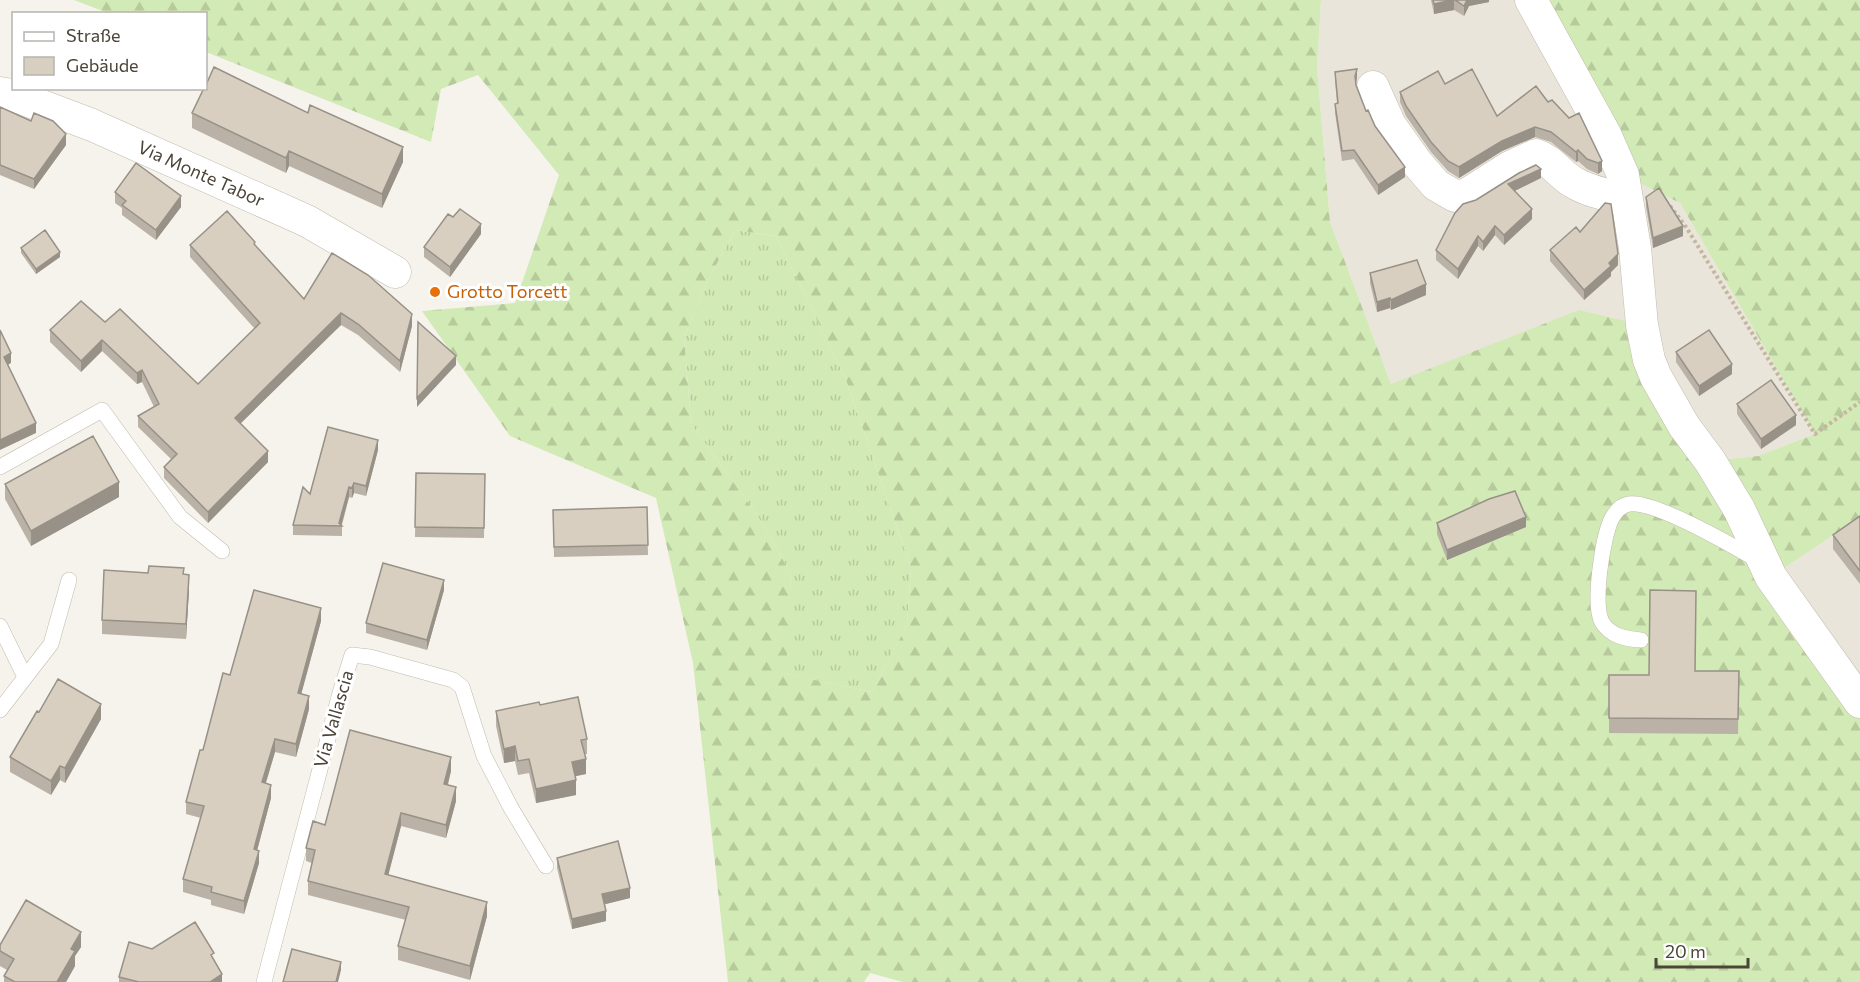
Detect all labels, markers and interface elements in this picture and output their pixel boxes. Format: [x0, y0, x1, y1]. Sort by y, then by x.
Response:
legend [12, 12, 207, 90]
text: Straße [66, 24, 121, 46]
text: Gebäude [66, 54, 139, 76]
street label: Via Monte Tabor [135, 135, 268, 211]
place label: Grotto Torcett [447, 280, 567, 302]
marker: Grotto Torcett [428, 285, 442, 299]
street label: Via Vallascia [309, 667, 357, 770]
scale bar [1656, 931, 1748, 969]
text: 20 m [1665, 940, 1706, 962]

